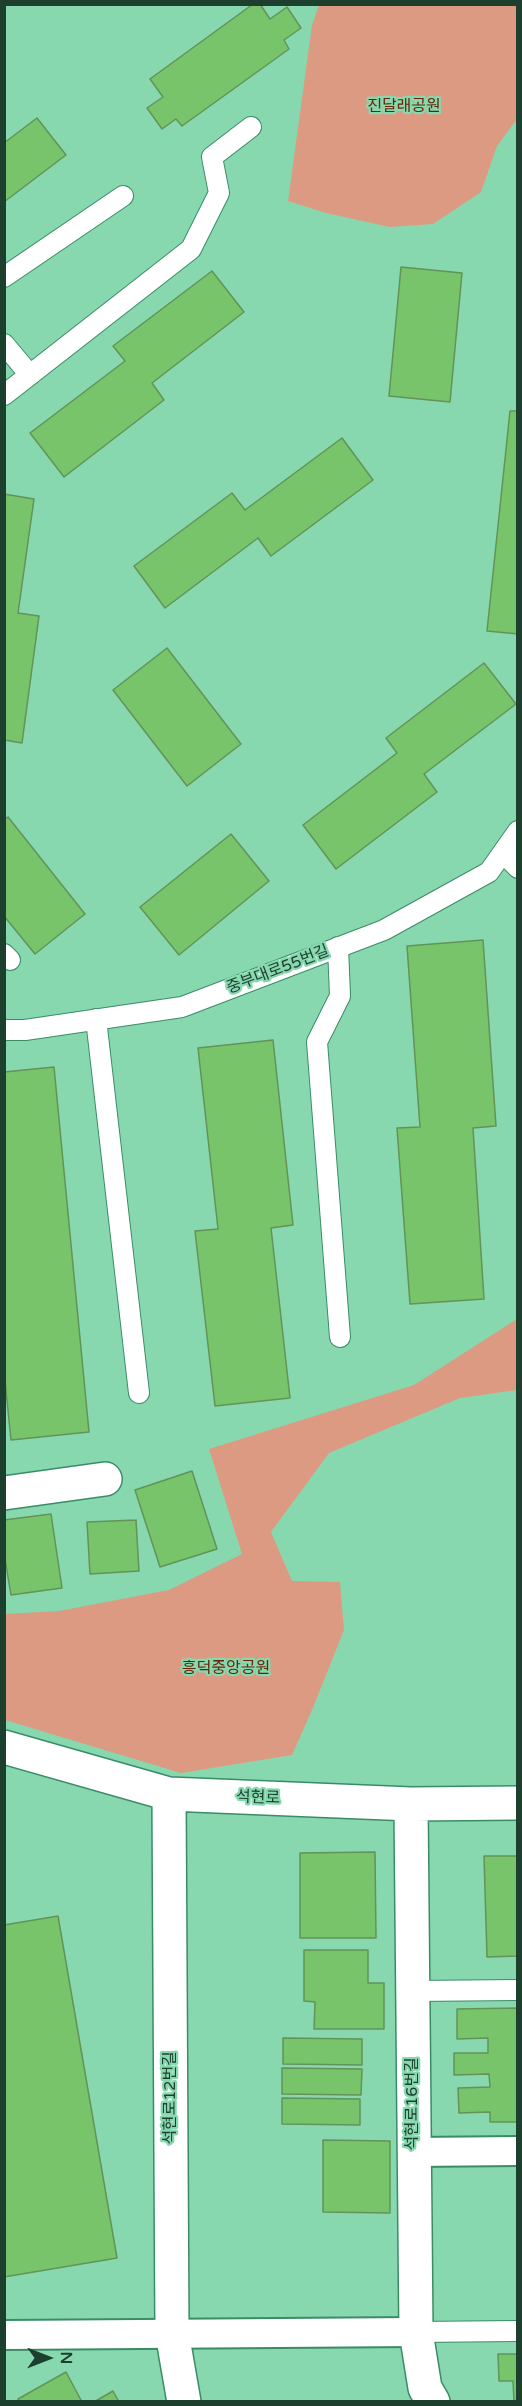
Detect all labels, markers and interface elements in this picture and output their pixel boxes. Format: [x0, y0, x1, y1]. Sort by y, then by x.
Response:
park label: 진달래공원 [367, 97, 441, 117]
street label: 중부대로55번길 [224, 942, 332, 998]
park label: 흥덕중앙공원 [182, 1659, 270, 1679]
street label: 석현로 [236, 1788, 280, 1808]
street label: 석현로12번길 [161, 2051, 181, 2145]
street label: 석현로16번길 [403, 2057, 423, 2151]
north arrow [18, 2328, 78, 2388]
text: N [56, 2352, 76, 2364]

